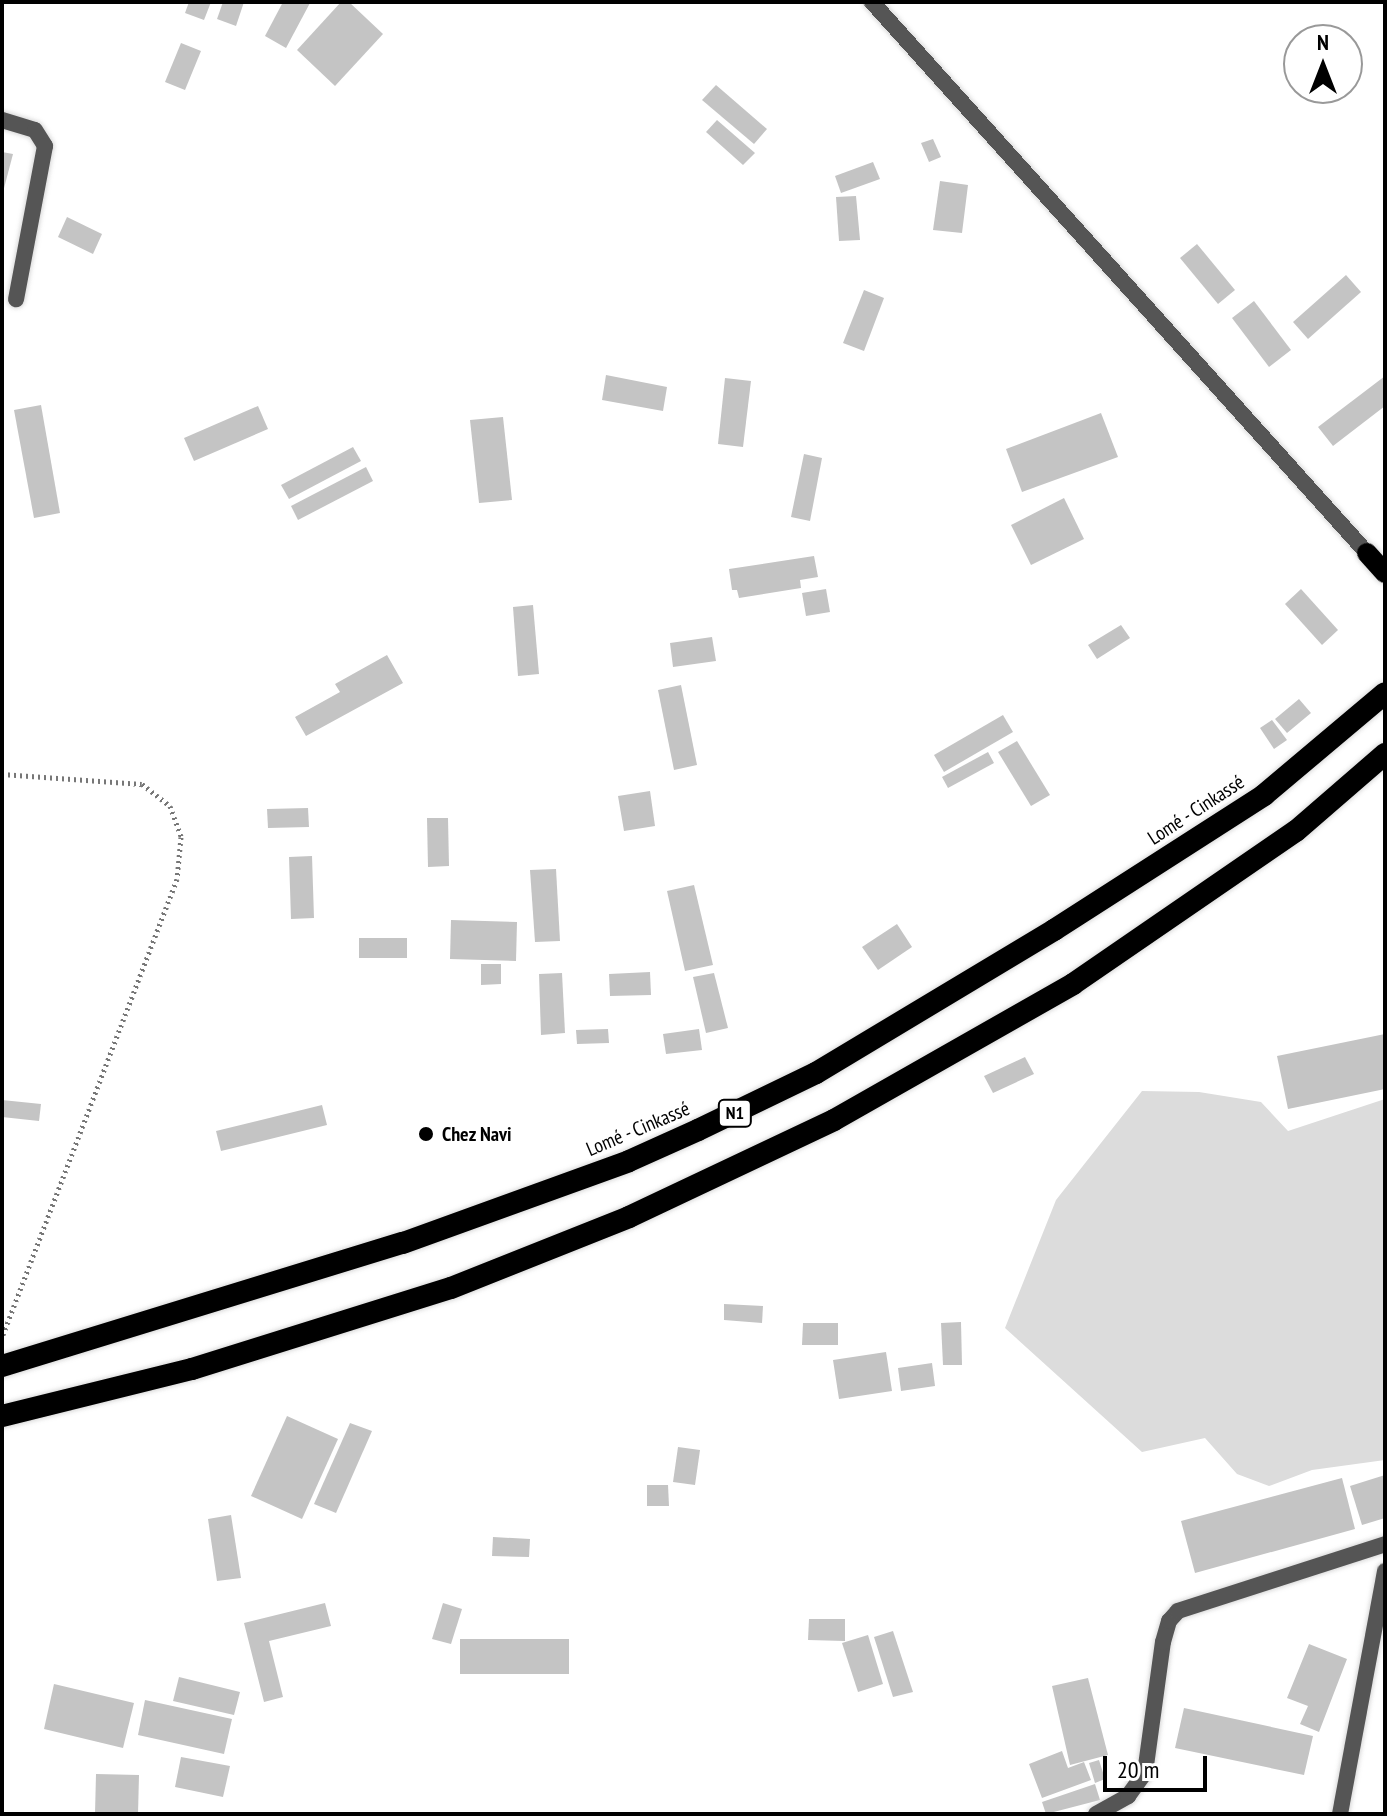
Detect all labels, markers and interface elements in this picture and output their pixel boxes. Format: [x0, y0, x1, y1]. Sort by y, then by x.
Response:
north arrow [1283, 24, 1363, 104]
text: N [1317, 28, 1329, 56]
street label: Lomé - Cinkassé [1143, 770, 1249, 850]
street label: Lomé - Cinkassé [582, 1096, 694, 1162]
road number: N1 [717, 1099, 753, 1127]
place label: Chez Navi [442, 1122, 512, 1146]
marker: Chez Navi [417, 1125, 435, 1143]
scale bar [1107, 1740, 1211, 1790]
text: 20 m [1117, 1754, 1159, 1785]

